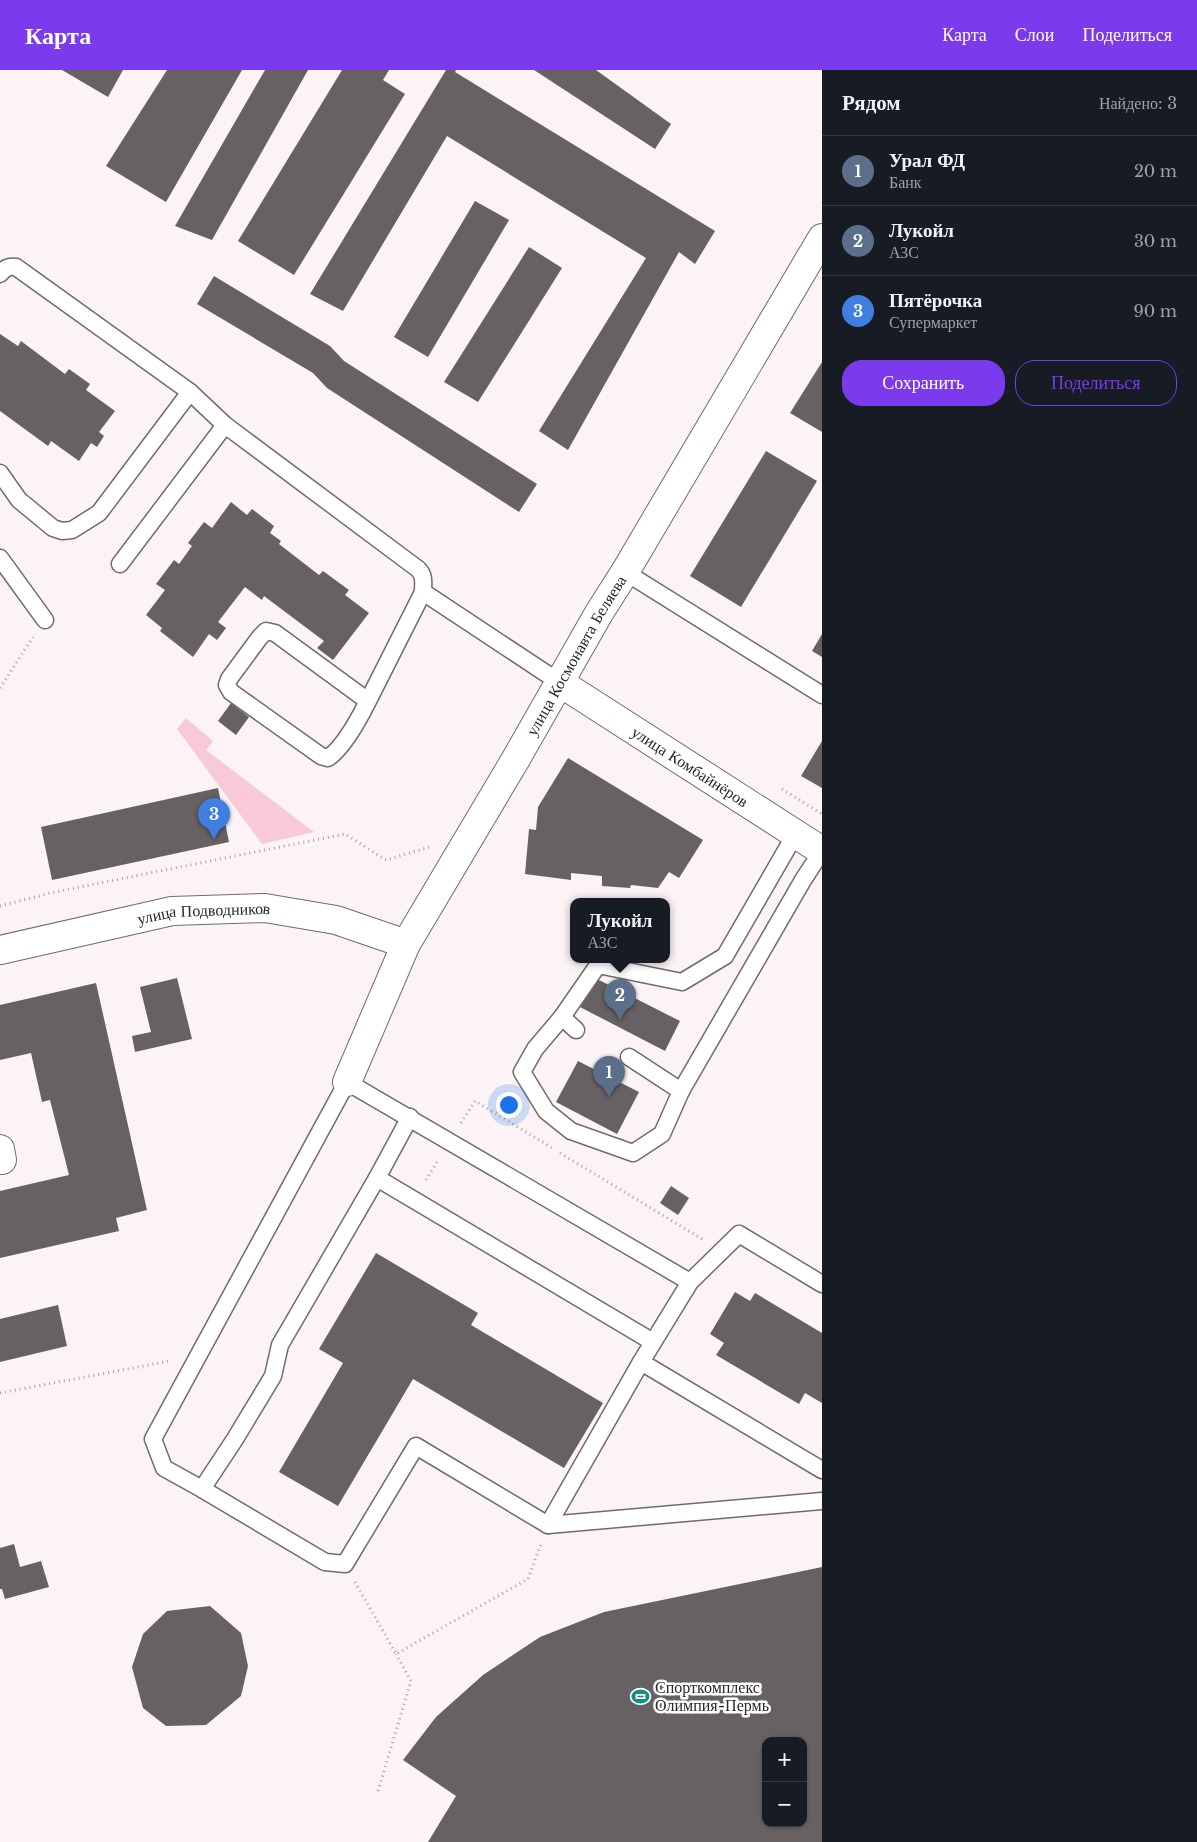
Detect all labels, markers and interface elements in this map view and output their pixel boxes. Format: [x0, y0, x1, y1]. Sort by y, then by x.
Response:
text: Карта [25, 21, 91, 50]
text: Карта [942, 24, 987, 46]
text: Слои [1015, 24, 1054, 46]
text: Поделиться [1082, 24, 1172, 46]
text: Рядом [842, 90, 901, 116]
text: Найдено: 3 [1099, 93, 1177, 113]
text: Урал ФД [889, 149, 965, 172]
text: 1 [855, 161, 861, 181]
text: 20 m [1134, 161, 1177, 181]
text: Банк [889, 172, 922, 192]
text: Лукойл [889, 219, 954, 242]
text: 2 [853, 231, 863, 251]
text: 30 m [1134, 231, 1177, 251]
text: АЗС [889, 242, 919, 262]
text: Пятёрочка [889, 289, 982, 312]
text: 3 [853, 301, 863, 321]
text: 90 m [1134, 301, 1177, 321]
text: Супермаркет [889, 312, 977, 332]
button: Сохранить [842, 360, 1005, 406]
button: Поделиться [1015, 360, 1177, 406]
street label: улица Космонавта Беляева [521, 571, 630, 739]
street label: улица Комбайнёров [628, 721, 753, 811]
pin: 3 [198, 798, 230, 839]
street label: улица Подводников [135, 898, 273, 929]
popup [570, 898, 670, 963]
text: Лукойл [588, 909, 653, 932]
text: АЗС [588, 932, 617, 952]
pin: 2 [604, 979, 636, 1020]
pin: 1 [593, 1056, 625, 1097]
your location [496, 1092, 522, 1118]
place label: Спорткомплекс Олимпия-Пермь [655, 1677, 769, 1715]
sports icon: Спорткомплекс Олимпия-Пермь [631, 1686, 651, 1706]
map controls [762, 1737, 807, 1827]
button: + [762, 1737, 807, 1782]
button: − [762, 1782, 807, 1827]

